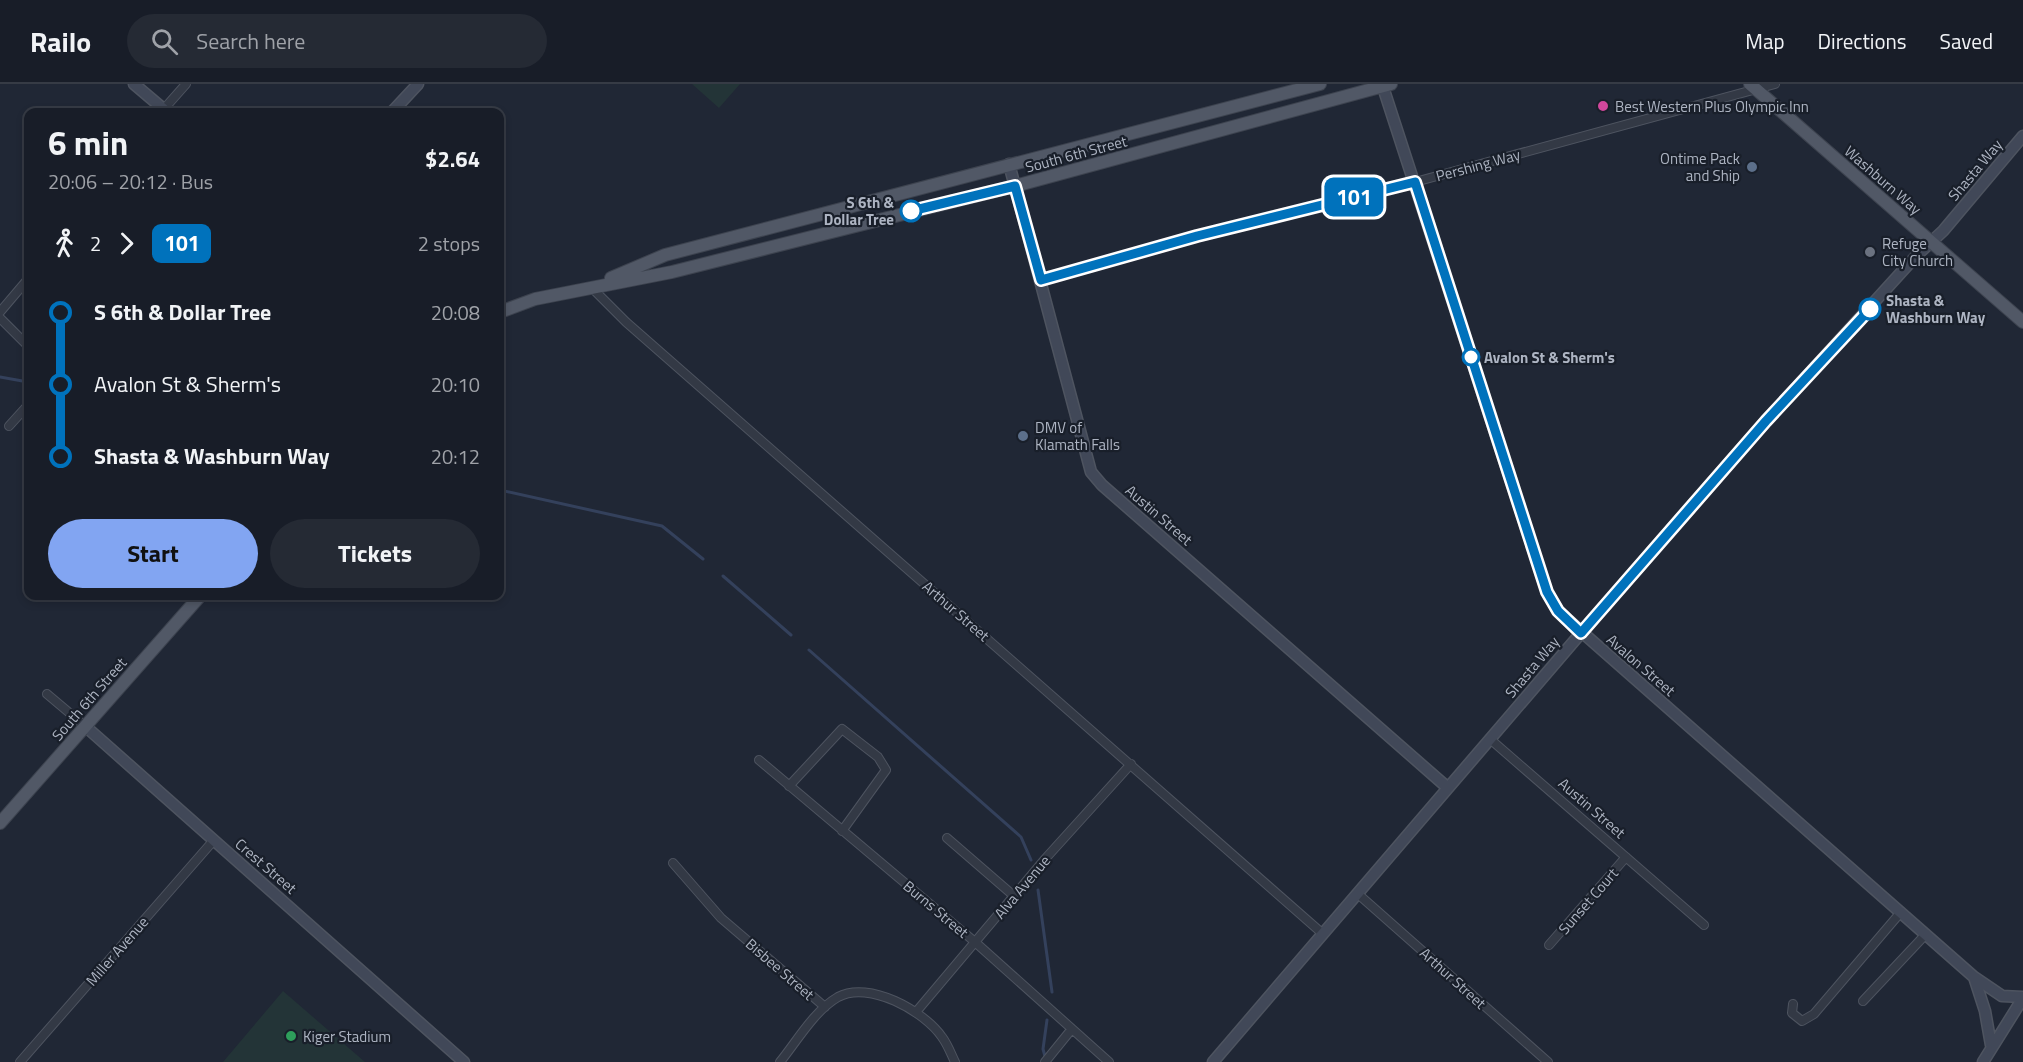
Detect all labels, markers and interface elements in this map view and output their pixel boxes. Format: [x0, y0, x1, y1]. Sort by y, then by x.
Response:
search box [127, 14, 547, 68]
text: Railo [30, 20, 91, 63]
text: Search here [196, 24, 305, 58]
icon: search [148, 25, 181, 58]
text: Map [1745, 25, 1785, 57]
text: Directions [1818, 25, 1907, 57]
text: Saved [1940, 25, 1993, 57]
place label: Best Western Plus Olympic Inn [1615, 95, 1809, 118]
marker: Best Western Plus Olympic Inn [1596, 99, 1610, 113]
text: 6 min [48, 118, 128, 168]
street label: South 6th Street [1023, 129, 1130, 179]
street label: Shasta Way [1942, 134, 2008, 206]
street label: Washburn Way [1839, 140, 1927, 220]
text: $2.64 [425, 142, 480, 176]
street label: Pershing Way [1433, 143, 1523, 187]
place label: Ontime Pack and Ship [1660, 147, 1740, 187]
marker: Ontime Pack and Ship [1745, 160, 1759, 174]
text: 20:06 – 20:12 · Bus [48, 166, 213, 197]
line badge: 101 [1320, 178, 1388, 216]
text: 101 [1336, 181, 1372, 213]
place label: S 6th & Dollar Tree [824, 191, 894, 231]
marker: S 6th & Dollar Tree [900, 200, 922, 222]
icon: walk [48, 227, 81, 260]
icon: forward [110, 227, 143, 260]
text: 101 [164, 227, 199, 259]
text: 2 [90, 228, 101, 259]
text: 2 stops [418, 228, 480, 259]
place label: Refuge City Church [1882, 232, 1953, 272]
marker: Refuge City Church [1863, 245, 1877, 259]
place label: Shasta & Washburn Way [1886, 289, 1986, 329]
text: S 6th & Dollar Tree [94, 295, 271, 329]
text: 20:08 [431, 297, 480, 328]
marker: Shasta & Washburn Way [1859, 298, 1881, 320]
place label: Avalon St & Sherm's [1484, 346, 1615, 369]
marker: Avalon St & Sherm's [1462, 348, 1480, 366]
text: Avalon St & Sherm's [94, 367, 281, 401]
text: 20:10 [431, 369, 480, 400]
place label: DMV of Klamath Falls [1035, 416, 1120, 456]
marker: DMV of Klamath Falls [1016, 429, 1030, 443]
text: Shasta & Washburn Way [94, 439, 330, 473]
text: 20:12 [431, 441, 480, 472]
street label: Austin Street [1120, 479, 1198, 551]
button: Start [48, 519, 258, 588]
button: Tickets [270, 519, 480, 588]
street label: Arthur Street [917, 575, 995, 647]
street label: Avalon Street [1601, 629, 1681, 702]
street label: Shasta Way [1499, 631, 1565, 703]
street label: South 6th Street [46, 652, 132, 746]
street label: Austin Street [1553, 772, 1631, 844]
street label: Crest Street [230, 833, 302, 900]
street label: Alva Avenue [988, 850, 1056, 924]
street label: Sunset Court [1553, 862, 1624, 939]
street label: Burns Street [898, 875, 974, 944]
street label: Miller Avenue [80, 911, 154, 991]
street label: Bisbee Street [741, 933, 820, 1006]
street label: Arthur Street [1415, 942, 1492, 1015]
place label: Kiger Stadium [303, 1025, 391, 1048]
marker: Kiger Stadium [284, 1029, 298, 1043]

